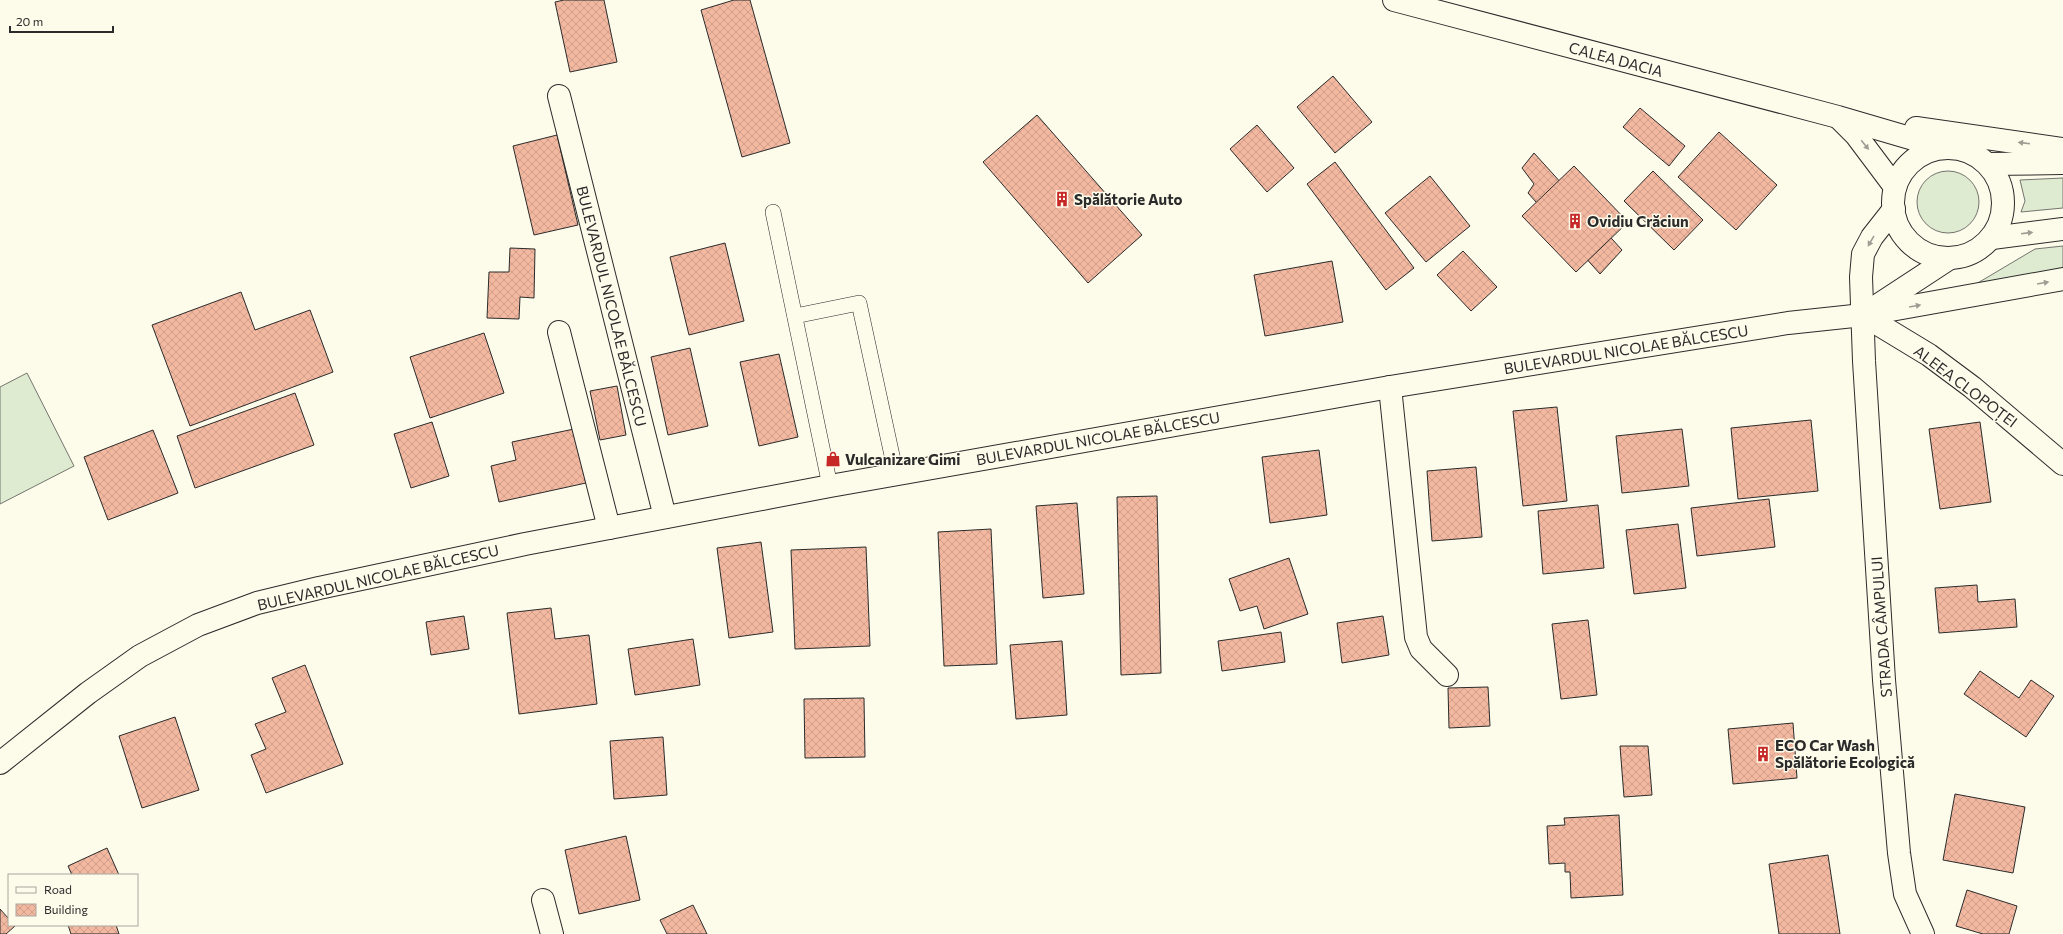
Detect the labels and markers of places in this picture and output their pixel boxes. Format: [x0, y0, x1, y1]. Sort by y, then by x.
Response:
building icon: Spălătorie Auto [1053, 190, 1071, 208]
place label: Spălătorie Auto [1074, 190, 1182, 208]
building icon: Ovidiu Crăciun [1566, 212, 1584, 230]
place label: Ovidiu Crăciun [1587, 212, 1689, 230]
shop icon: Vulcanizare Gimi [824, 450, 842, 468]
place label: Vulcanizare Gimi [845, 450, 960, 468]
place label: ECO Car Wash Spălătorie Ecologică [1775, 736, 1915, 771]
building icon: ECO Car Wash Spălătorie Ecologică [1754, 745, 1772, 763]

